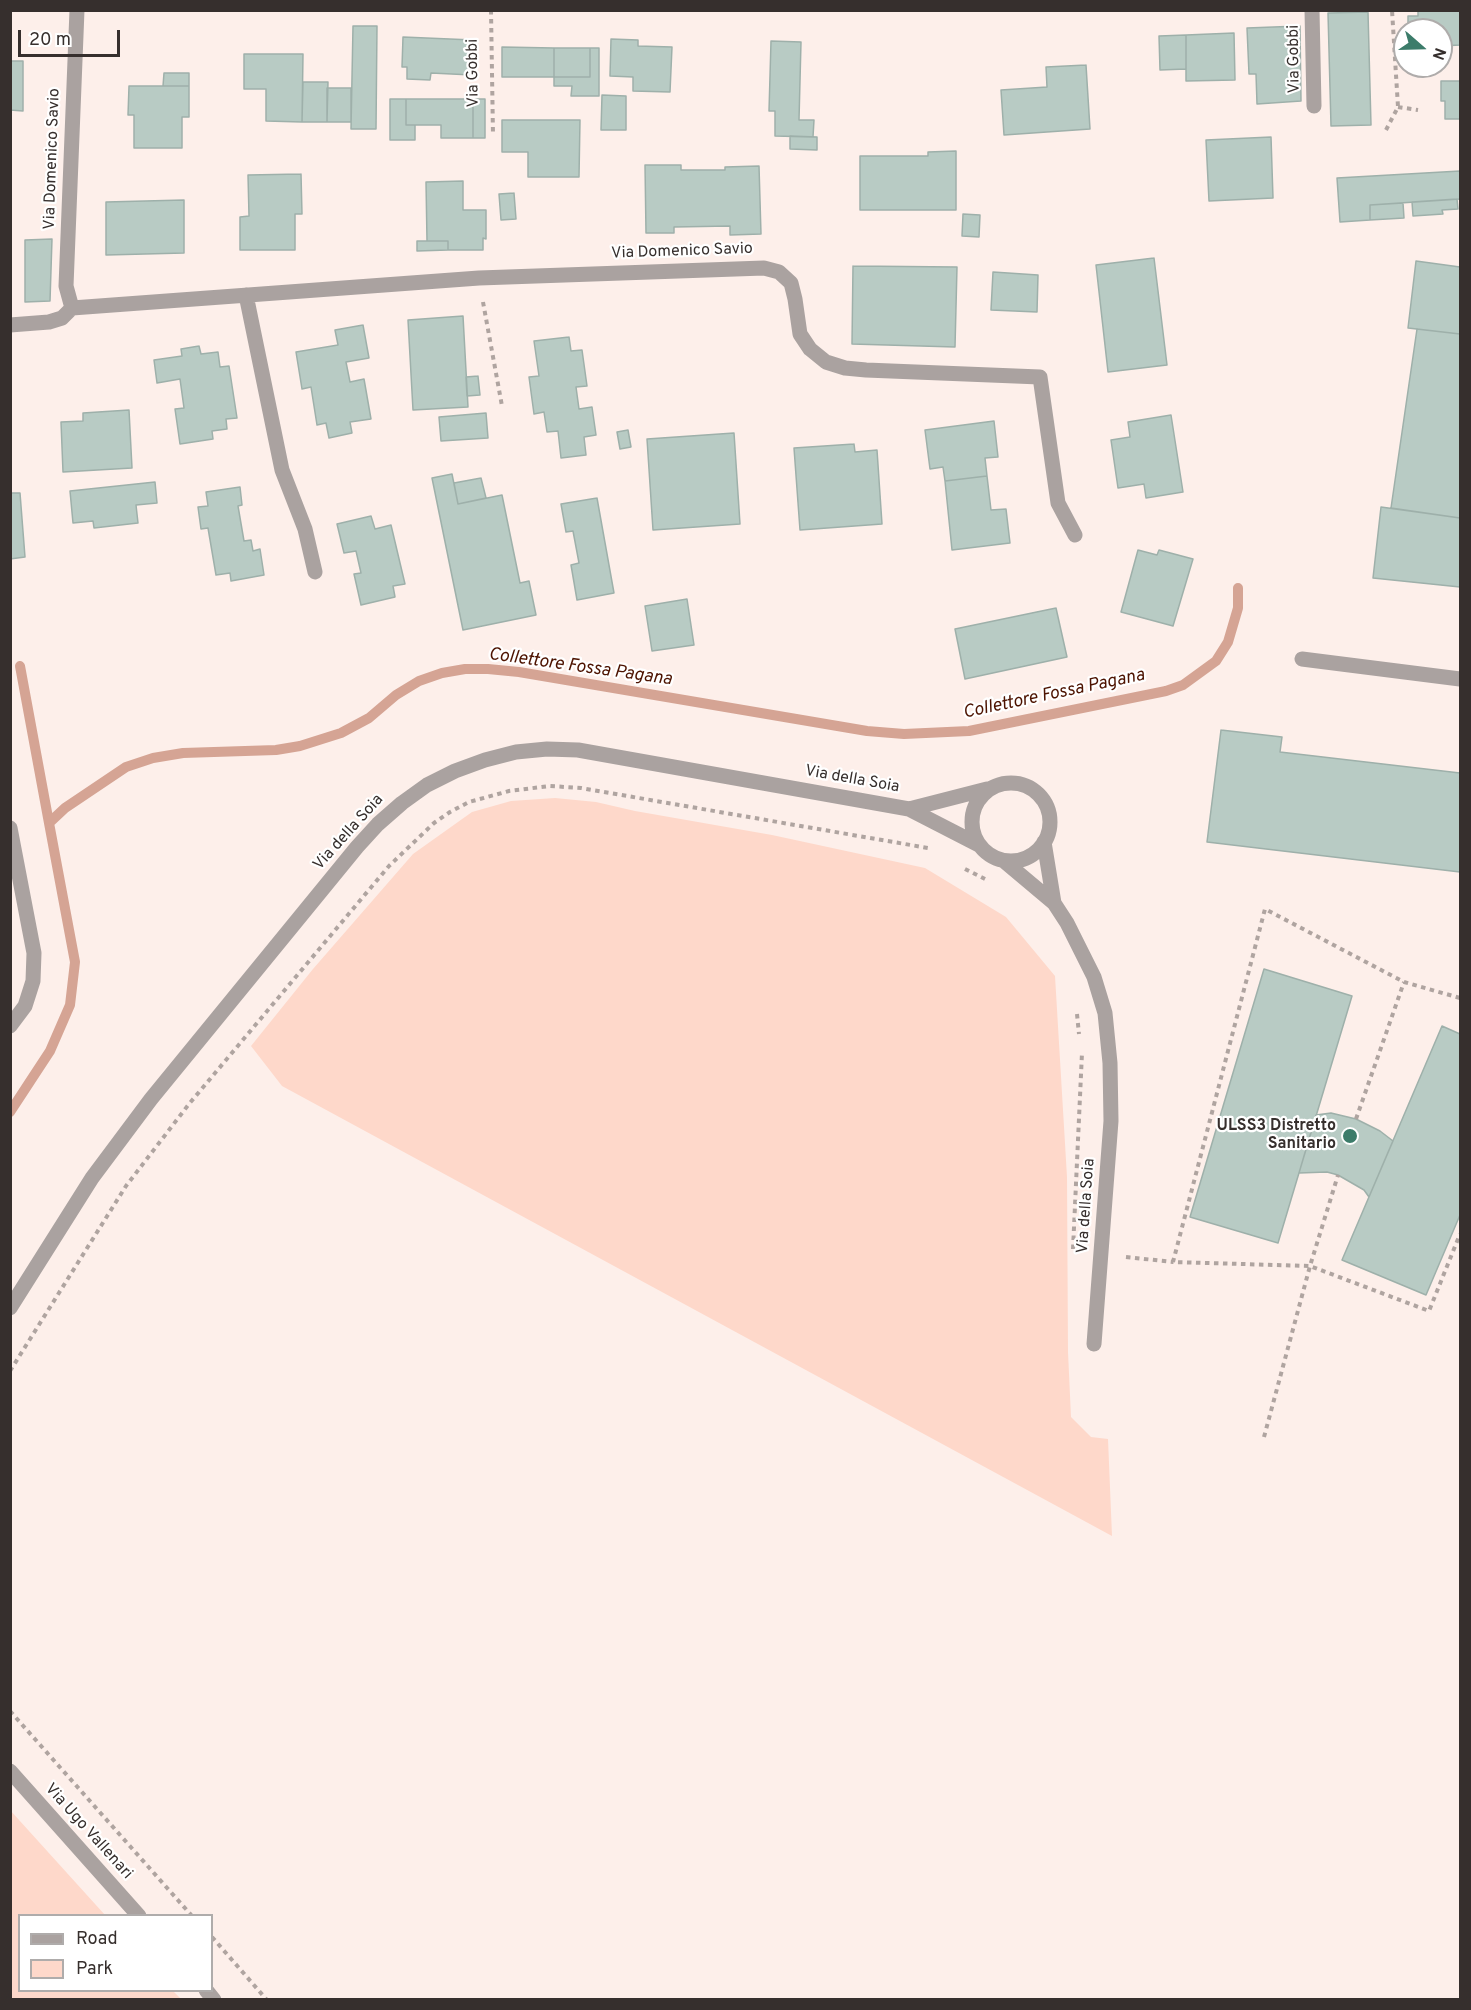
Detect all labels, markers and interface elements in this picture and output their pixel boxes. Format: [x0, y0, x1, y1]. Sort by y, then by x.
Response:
scale bar [21, 18, 123, 56]
north arrow [1393, 18, 1453, 78]
street label: Via Gobbi [1285, 25, 1305, 93]
text: 20 m [29, 29, 71, 52]
street label: Via Gobbi [464, 39, 484, 107]
text: N [1427, 45, 1449, 62]
street label: Via Domenico Savio [41, 88, 65, 230]
street label: Via Domenico Savio [611, 240, 753, 264]
water label: Collettore Fossa Pagana [487, 644, 673, 692]
water label: Collettore Fossa Pagana [961, 665, 1147, 725]
street label: Via della Soia [803, 762, 901, 798]
street label: Via della Soia [310, 791, 388, 875]
place label: ULSS3 Distretto Sanitario [1217, 1117, 1336, 1155]
marker: ULSS3 Distretto Sanitario [1341, 1127, 1359, 1145]
street label: Via della Soia [1074, 1158, 1100, 1254]
street label: Via Ugo Vallenari [40, 1780, 136, 1884]
legend [18, 1914, 213, 1992]
text: Road [76, 1928, 118, 1951]
text: Park [76, 1958, 113, 1981]

